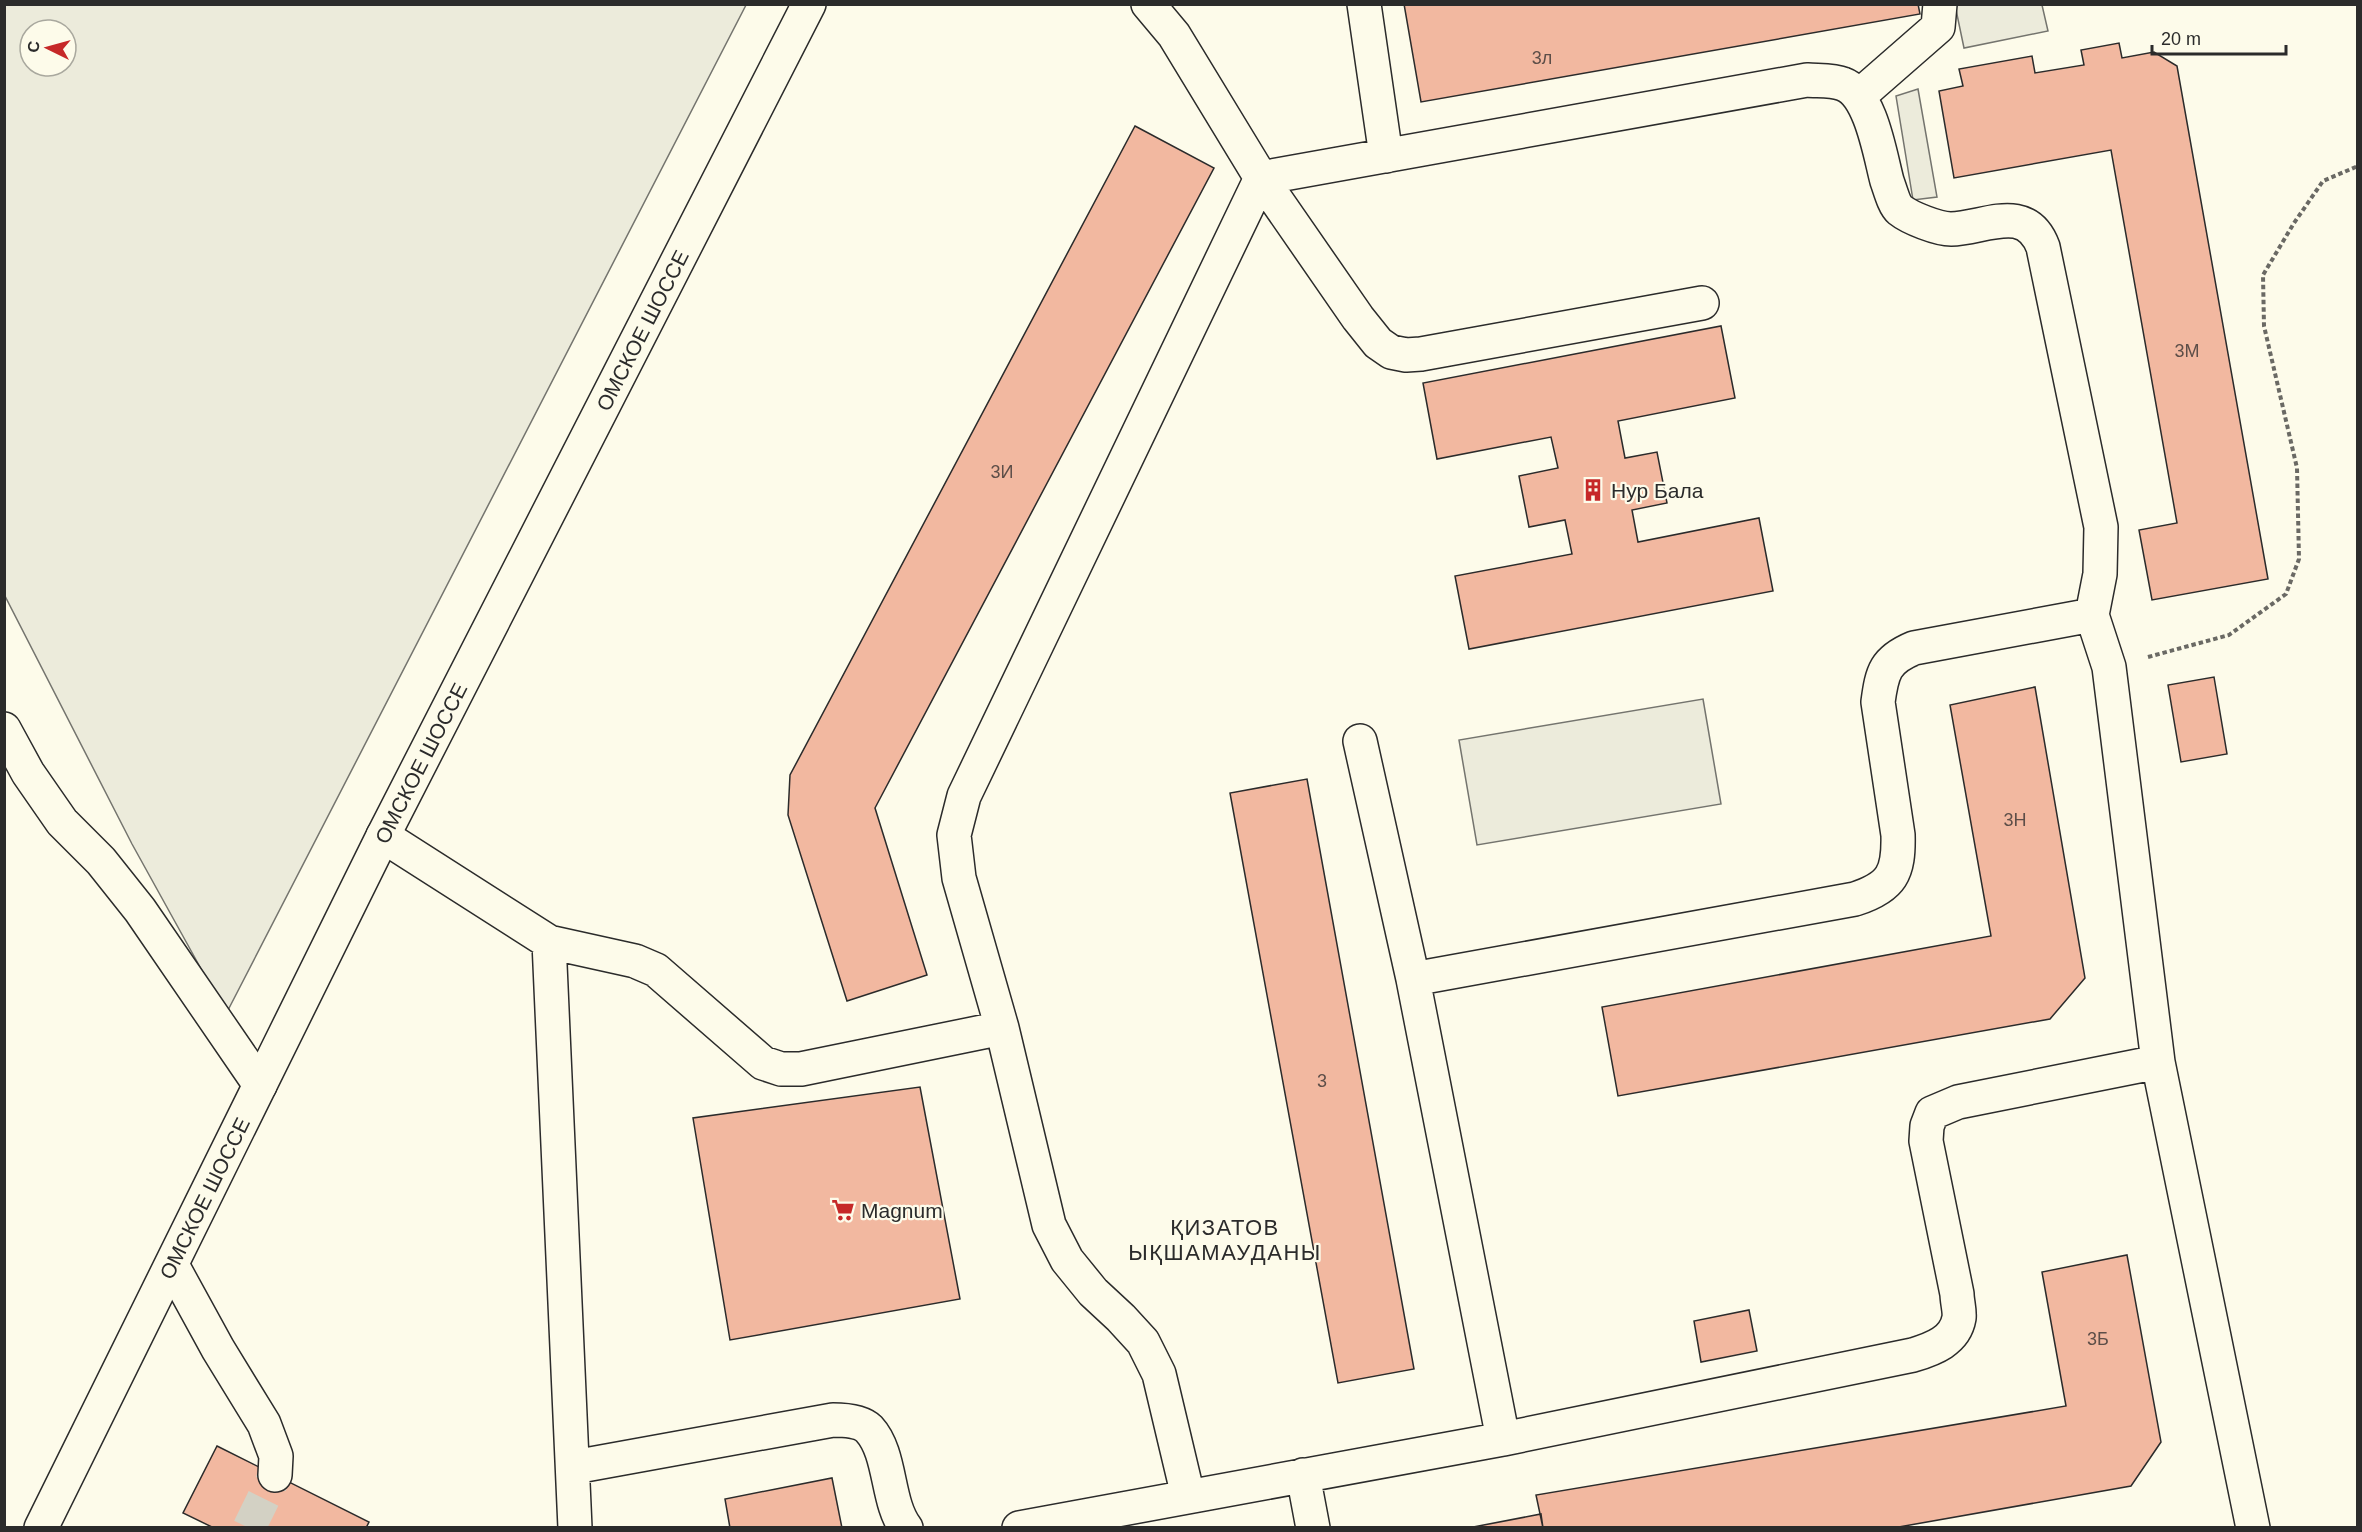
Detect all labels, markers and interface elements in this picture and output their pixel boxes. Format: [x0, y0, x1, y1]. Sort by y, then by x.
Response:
north arrow [18, 18, 78, 78]
scale bar [2152, 18, 2286, 56]
text: 20 m [2161, 29, 2201, 49]
text: С [25, 40, 43, 53]
house number: 3л [1532, 48, 1552, 68]
street label: ОМСКОЕ ШОССЕ [591, 246, 693, 414]
house number: 3М [2174, 341, 2200, 361]
house number: 3И [991, 462, 1013, 482]
building icon: Нур Бала [1580, 477, 1606, 503]
place label: Нур Бала [1611, 479, 1704, 502]
street label: ОМСКОЕ ШОССЕ [370, 679, 471, 847]
house number: 3Н [2003, 810, 2027, 830]
house number: 3 [1317, 1071, 1327, 1091]
street label: ОМСКОЕ ШОССЕ [154, 1114, 254, 1283]
supermarket icon: Magnum [830, 1197, 856, 1223]
place label: Magnum [861, 1199, 943, 1222]
district label: ҚИЗАТОВ ЫҚШАМАУДАНЫ [1128, 1215, 1322, 1265]
house number: 3Б [2087, 1329, 2109, 1349]

